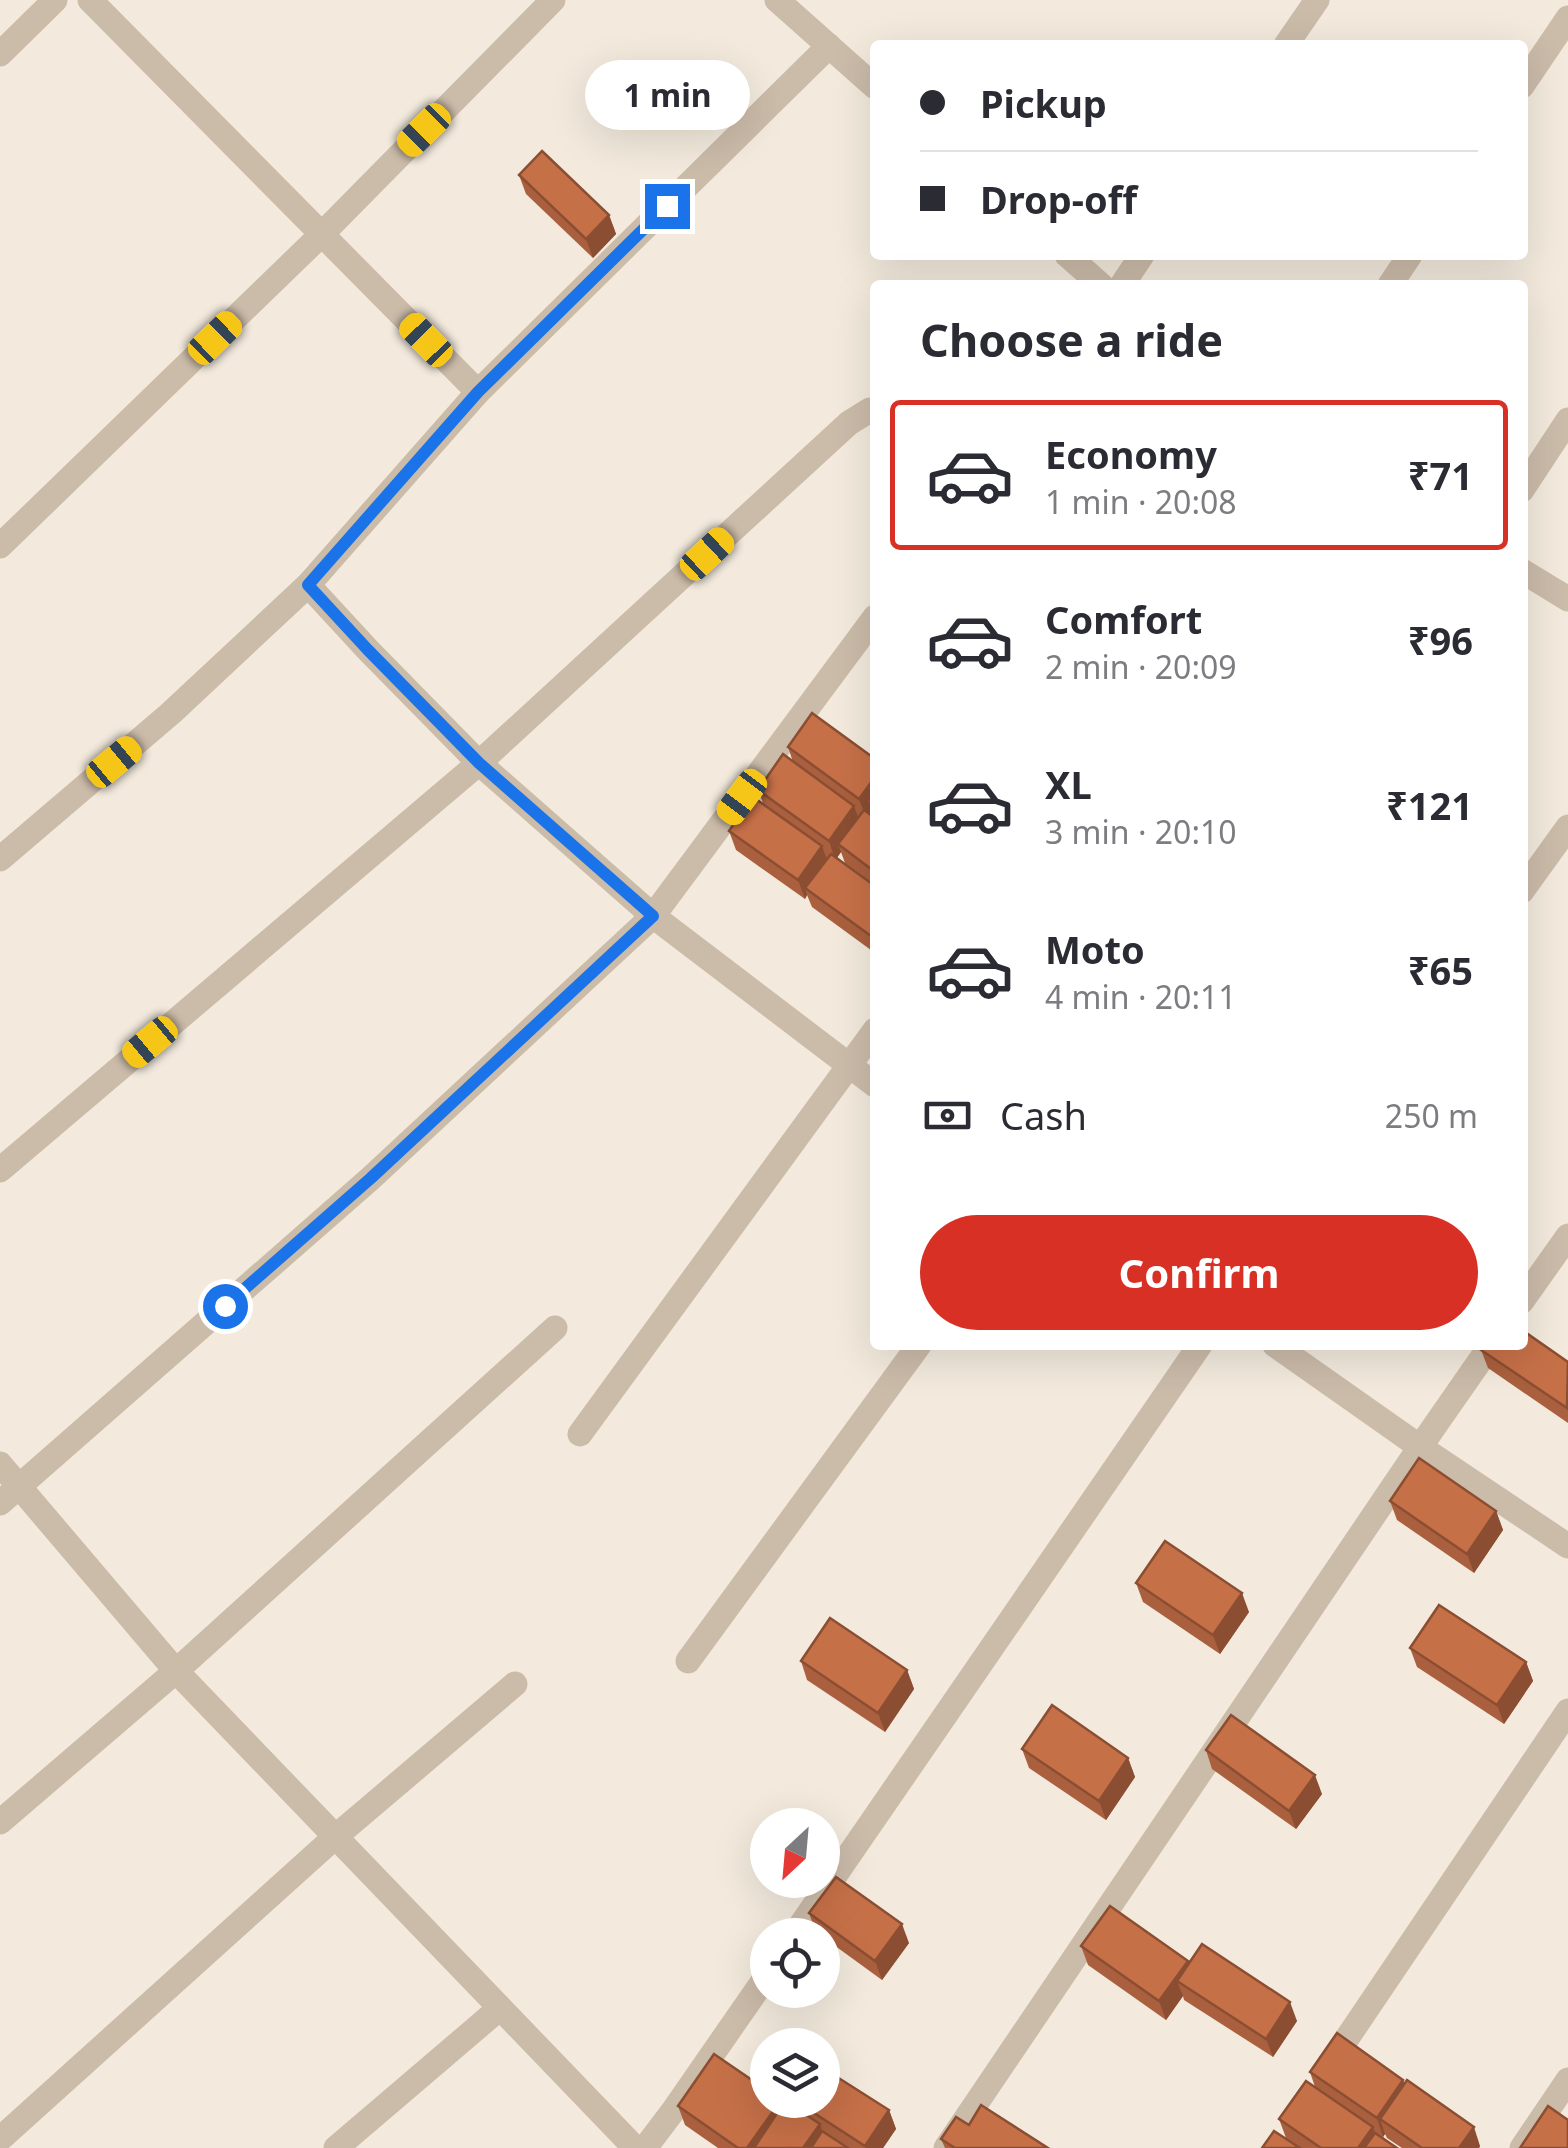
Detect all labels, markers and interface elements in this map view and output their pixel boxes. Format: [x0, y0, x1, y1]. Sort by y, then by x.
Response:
callout: 1 min [584, 61, 750, 131]
text: 1 min [623, 73, 712, 116]
text: Pickup [980, 77, 1107, 129]
car [392, 98, 456, 162]
text: Drop-off [980, 173, 1137, 225]
route end [645, 184, 690, 229]
car [183, 306, 247, 370]
car [394, 308, 458, 372]
text: Choose a ride [920, 309, 1223, 370]
text: Economy [1045, 428, 1217, 480]
icon: car [925, 430, 1015, 520]
text: ₹71 [1408, 449, 1473, 501]
text: 1 min · 20:08 [1045, 480, 1237, 523]
car [675, 523, 739, 585]
text: Comfort [1045, 593, 1202, 645]
icon: car [925, 595, 1015, 685]
text: ₹96 [1408, 614, 1473, 666]
text: 2 min · 20:09 [1045, 645, 1237, 688]
car [81, 731, 147, 793]
text: XL [1045, 758, 1092, 810]
icon: car [925, 760, 1015, 850]
car [712, 764, 772, 830]
text: ₹121 [1386, 779, 1473, 831]
text: 3 min · 20:10 [1045, 810, 1237, 853]
text: Moto [1045, 923, 1145, 975]
icon: car [925, 925, 1015, 1015]
text: ₹65 [1408, 944, 1473, 996]
text: 4 min · 20:11 [1045, 975, 1237, 1018]
car [117, 1011, 183, 1073]
icon: cash [920, 1088, 975, 1143]
text: Cash [1000, 1089, 1087, 1141]
text: 250 m [1385, 1094, 1478, 1137]
button: Confirm [920, 1215, 1478, 1330]
route start [203, 1284, 248, 1329]
north arrow [750, 1808, 840, 1898]
map controls [750, 1808, 840, 2118]
button: locate [750, 1918, 840, 2008]
button: layers [750, 2028, 840, 2118]

